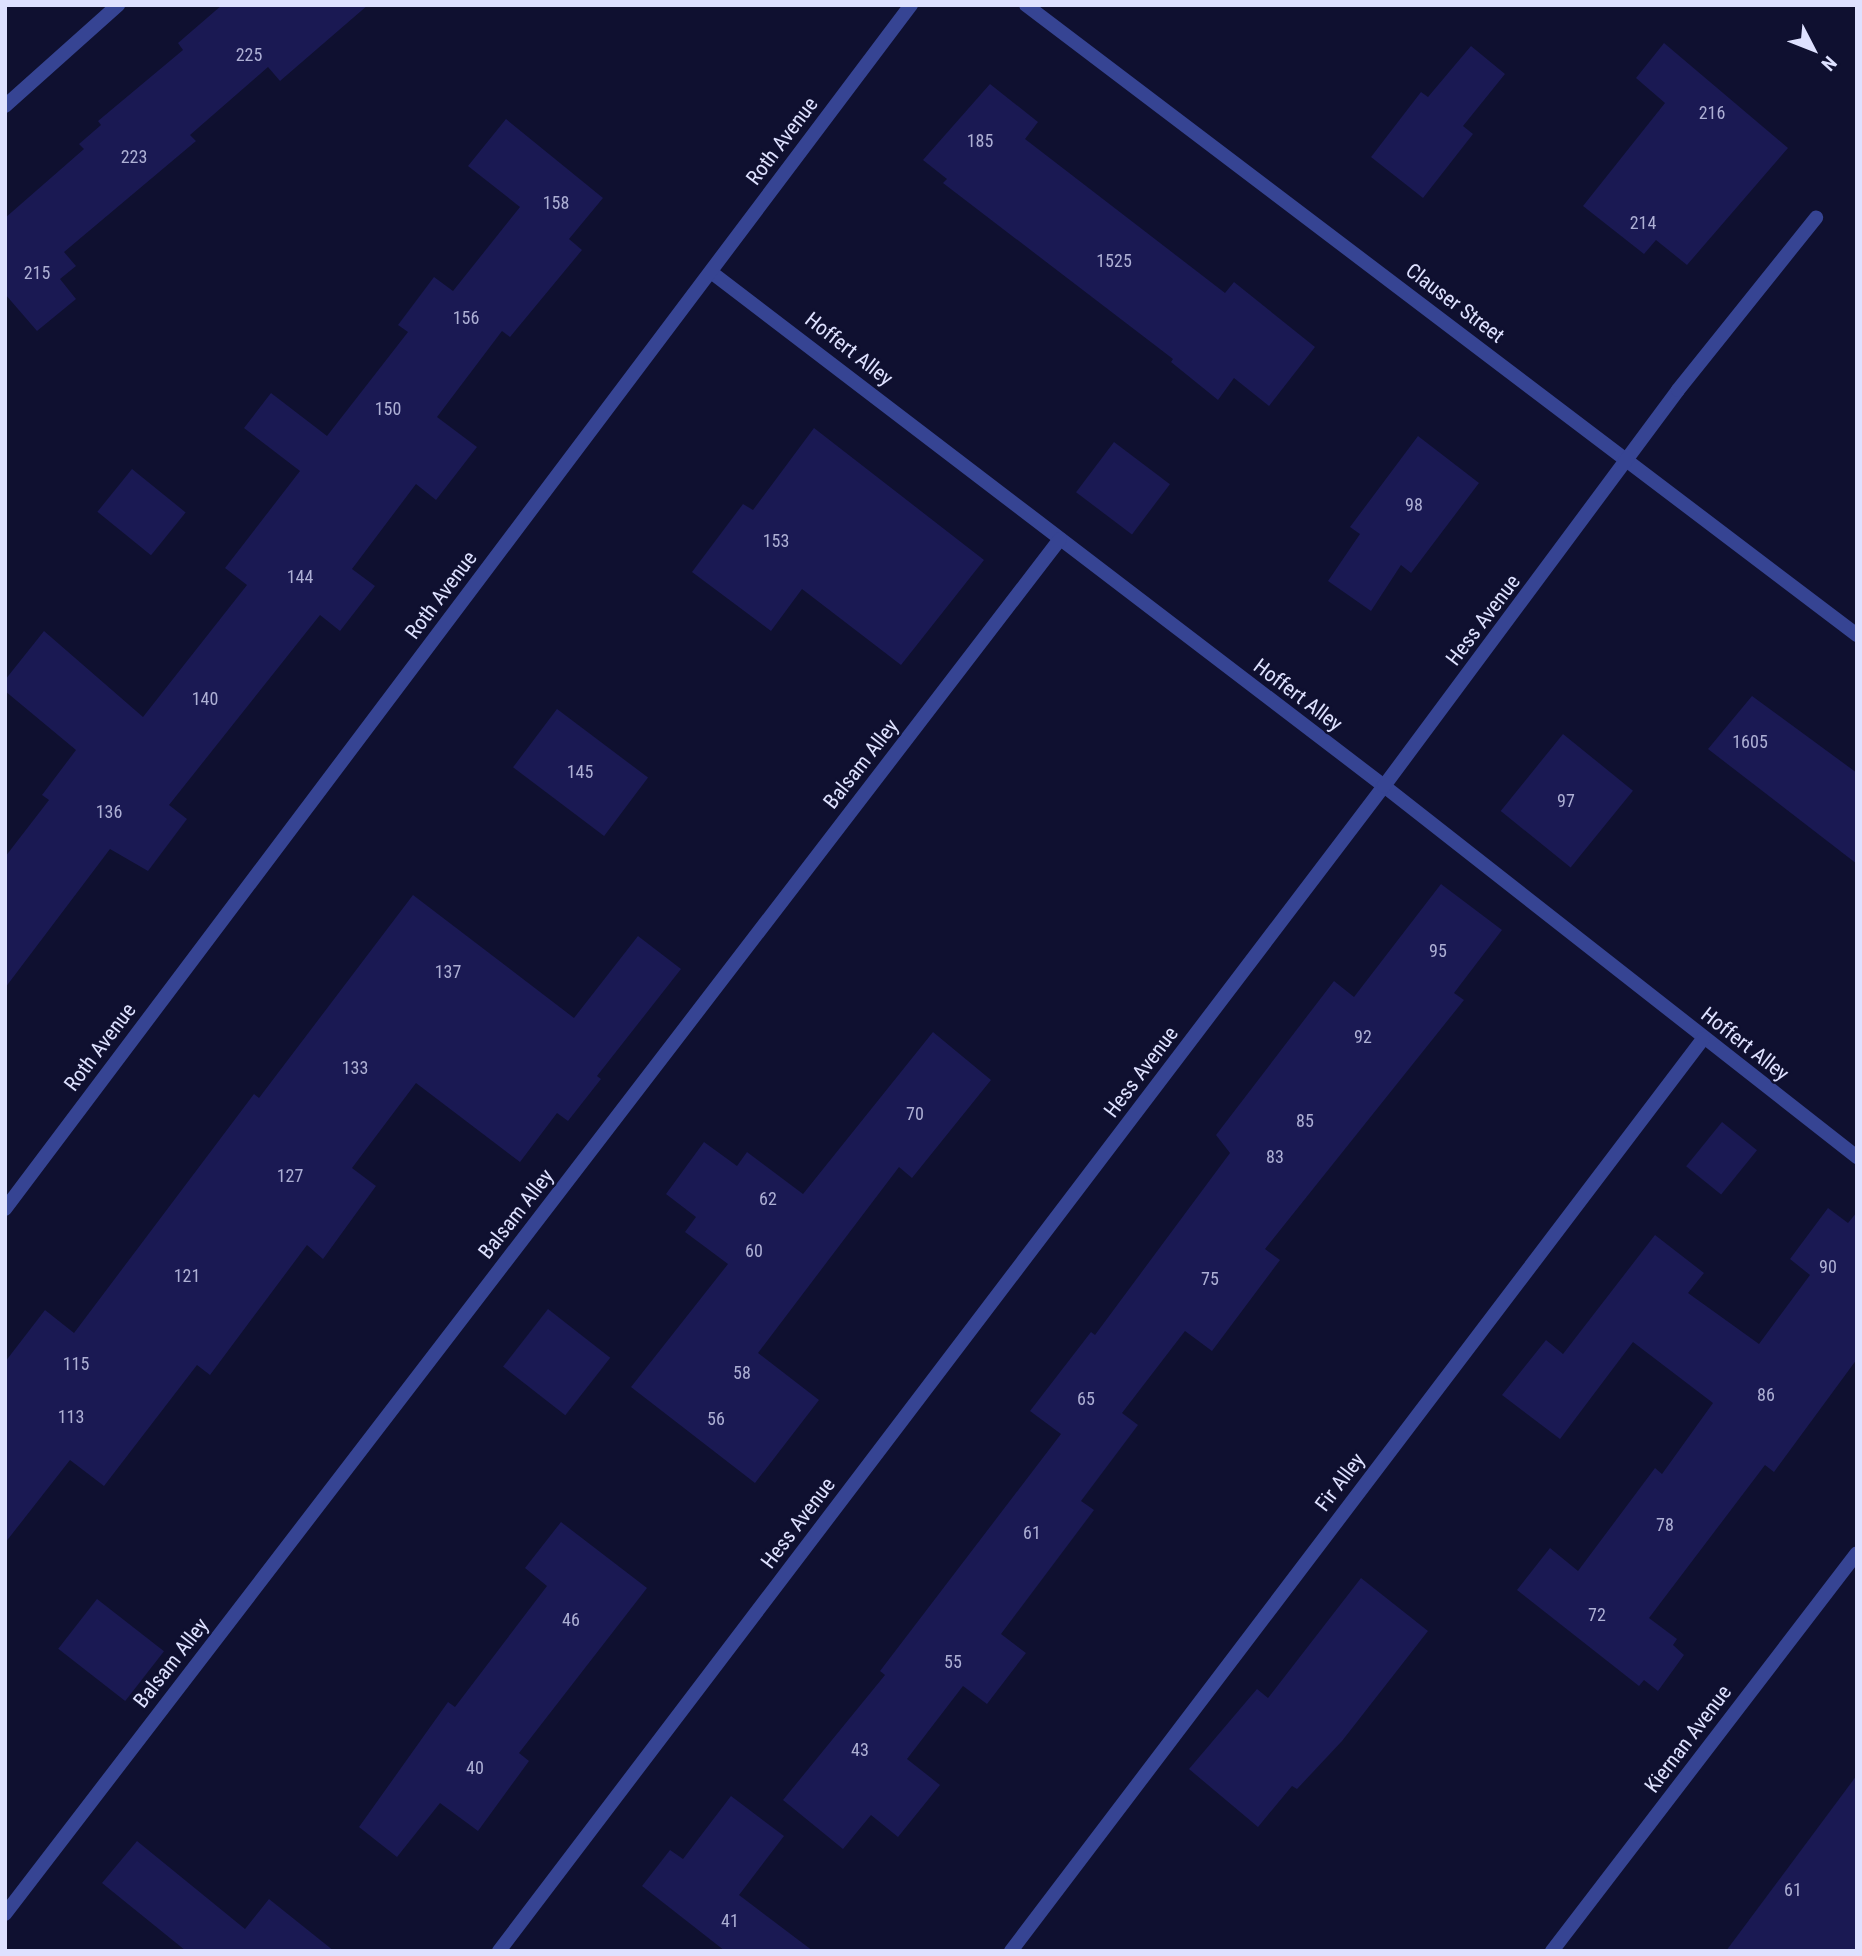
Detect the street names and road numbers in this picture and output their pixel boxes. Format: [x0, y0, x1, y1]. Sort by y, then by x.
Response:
street label: Roth Avenue [741, 92, 823, 190]
street label: Clauser Street [1401, 258, 1509, 348]
street label: Hoffert Alley [800, 307, 898, 391]
street label: Roth Avenue [400, 546, 482, 644]
street label: Hess Avenue [1441, 570, 1525, 670]
street label: Hoffert Alley [1249, 653, 1347, 737]
street label: Balsam Alley [818, 714, 904, 814]
street label: Roth Avenue [59, 998, 141, 1096]
street label: Hoffert Alley [1696, 1002, 1794, 1086]
street label: Hess Avenue [1099, 1022, 1183, 1122]
street label: Balsam Alley [473, 1164, 559, 1264]
street label: Fir Alley [1310, 1448, 1370, 1516]
street label: Hess Avenue [756, 1473, 840, 1573]
street label: Balsam Alley [128, 1613, 214, 1713]
street label: Kiernan Avenue [1639, 1680, 1737, 1798]

